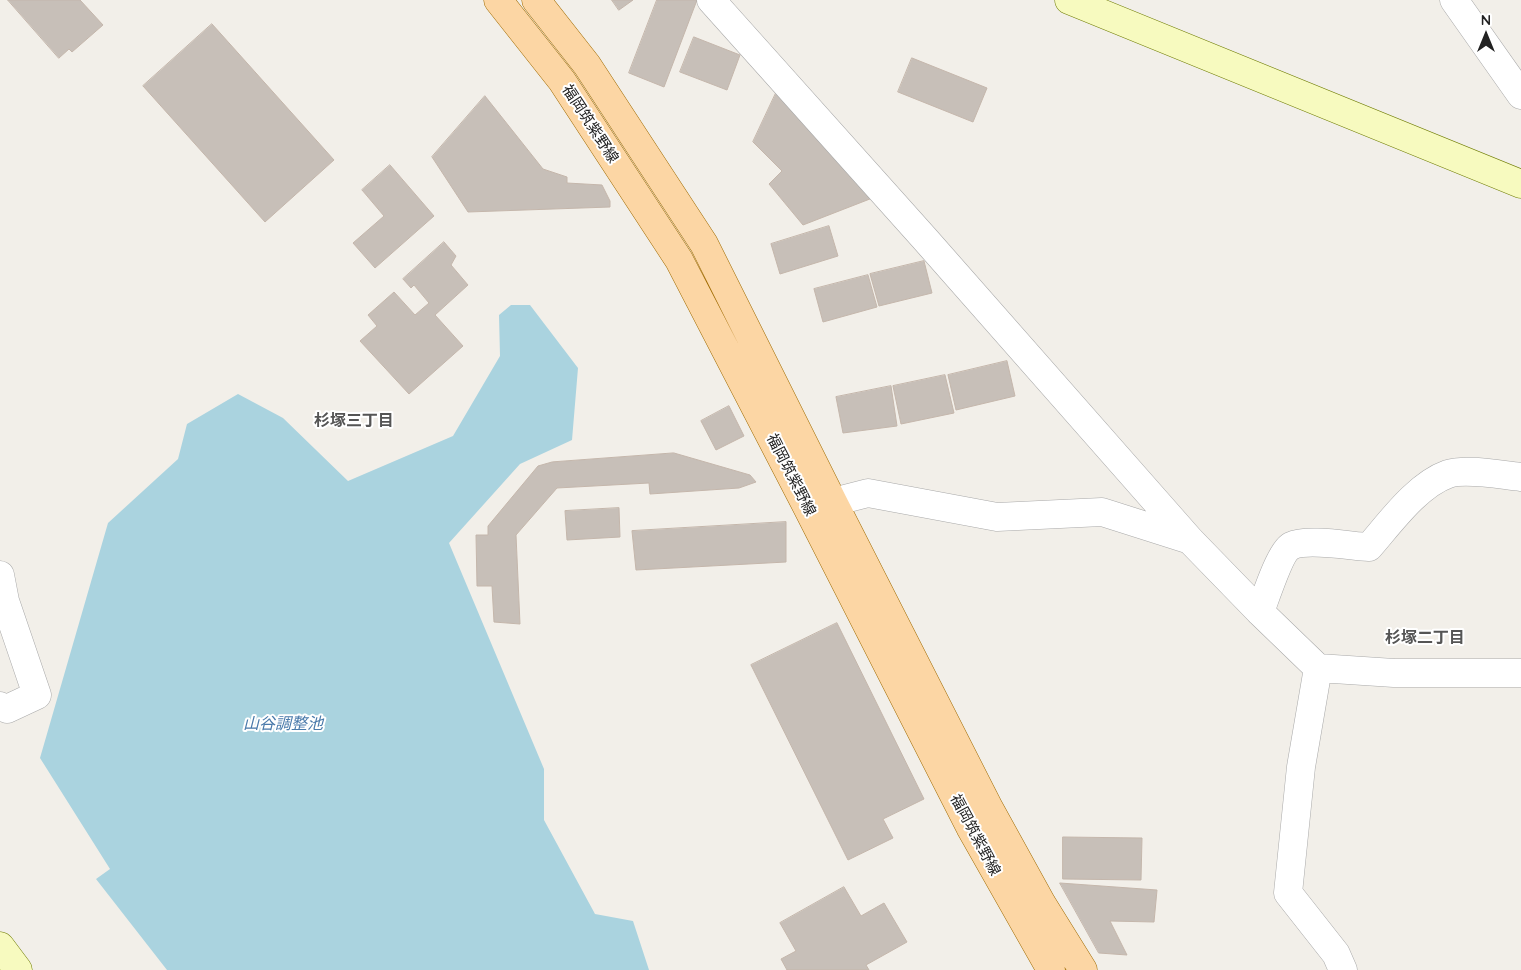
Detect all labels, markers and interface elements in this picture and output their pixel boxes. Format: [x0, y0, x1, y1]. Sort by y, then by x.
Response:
north arrow [1461, 10, 1511, 60]
text: N [1481, 11, 1491, 29]
street label: 福岡筑紫野線 [558, 81, 622, 167]
district label: 杉塚三丁目 [314, 411, 394, 431]
street label: 福岡筑紫野線 [763, 431, 819, 519]
district label: 杉塚二丁目 [1385, 628, 1465, 648]
water label: 山谷調整池 [243, 714, 323, 734]
street label: 福岡筑紫野線 [946, 791, 1004, 879]

